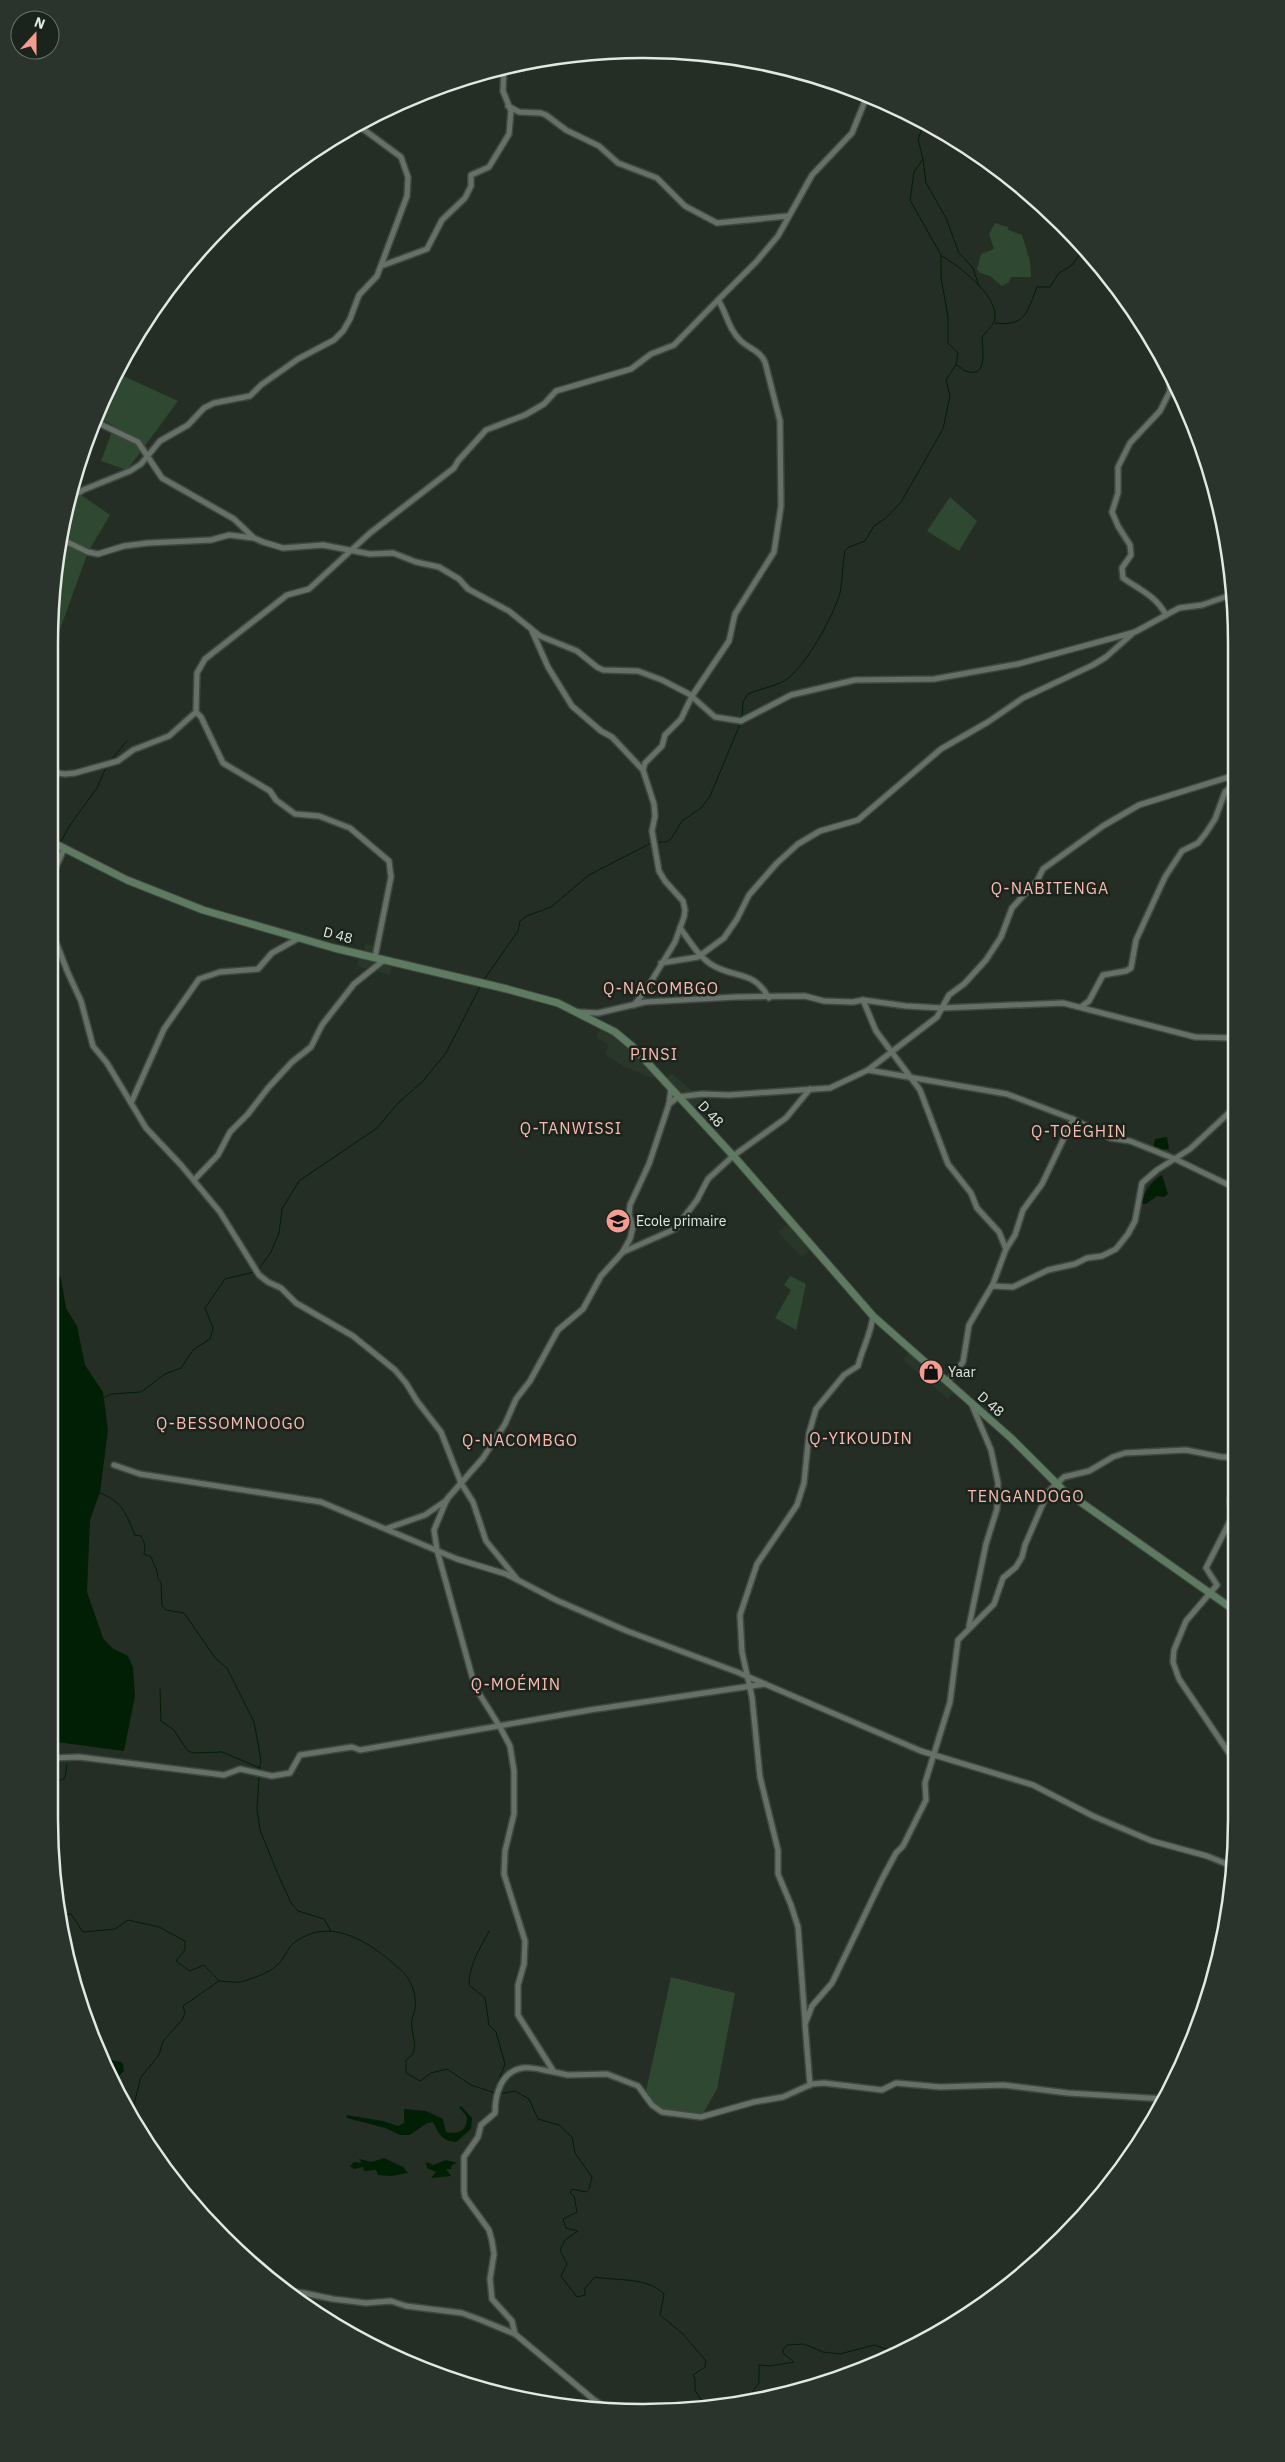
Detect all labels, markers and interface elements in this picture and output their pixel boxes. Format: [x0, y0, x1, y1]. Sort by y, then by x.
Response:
north arrow [10, 10, 60, 60]
text: N [32, 13, 48, 33]
district label: Q-NABITENGA [991, 878, 1109, 898]
street label: D 48 [322, 923, 354, 947]
district label: Q-NACOMBGO [603, 978, 719, 998]
district label: PINSI [630, 1044, 678, 1064]
street label: D 48 [694, 1097, 728, 1131]
district label: Q-TANWISSI [520, 1118, 622, 1138]
district label: Q-TOÉGHIN [1031, 1120, 1127, 1141]
school or university icon: Ecole primaire [605, 1208, 631, 1234]
place label: Ecole primaire [636, 1212, 727, 1230]
shop icon: Yaar [918, 1359, 944, 1385]
place label: Yaar [948, 1363, 976, 1381]
street label: D 48 [974, 1388, 1008, 1420]
district label: Q-BESSOMNOOGO [156, 1413, 306, 1433]
district label: Q-YIKOUDIN [809, 1428, 913, 1448]
district label: Q-NACOMBGO [462, 1430, 578, 1450]
district label: TENGANDOGO [968, 1486, 1085, 1506]
district label: Q-MOÉMIN [471, 1673, 561, 1694]

